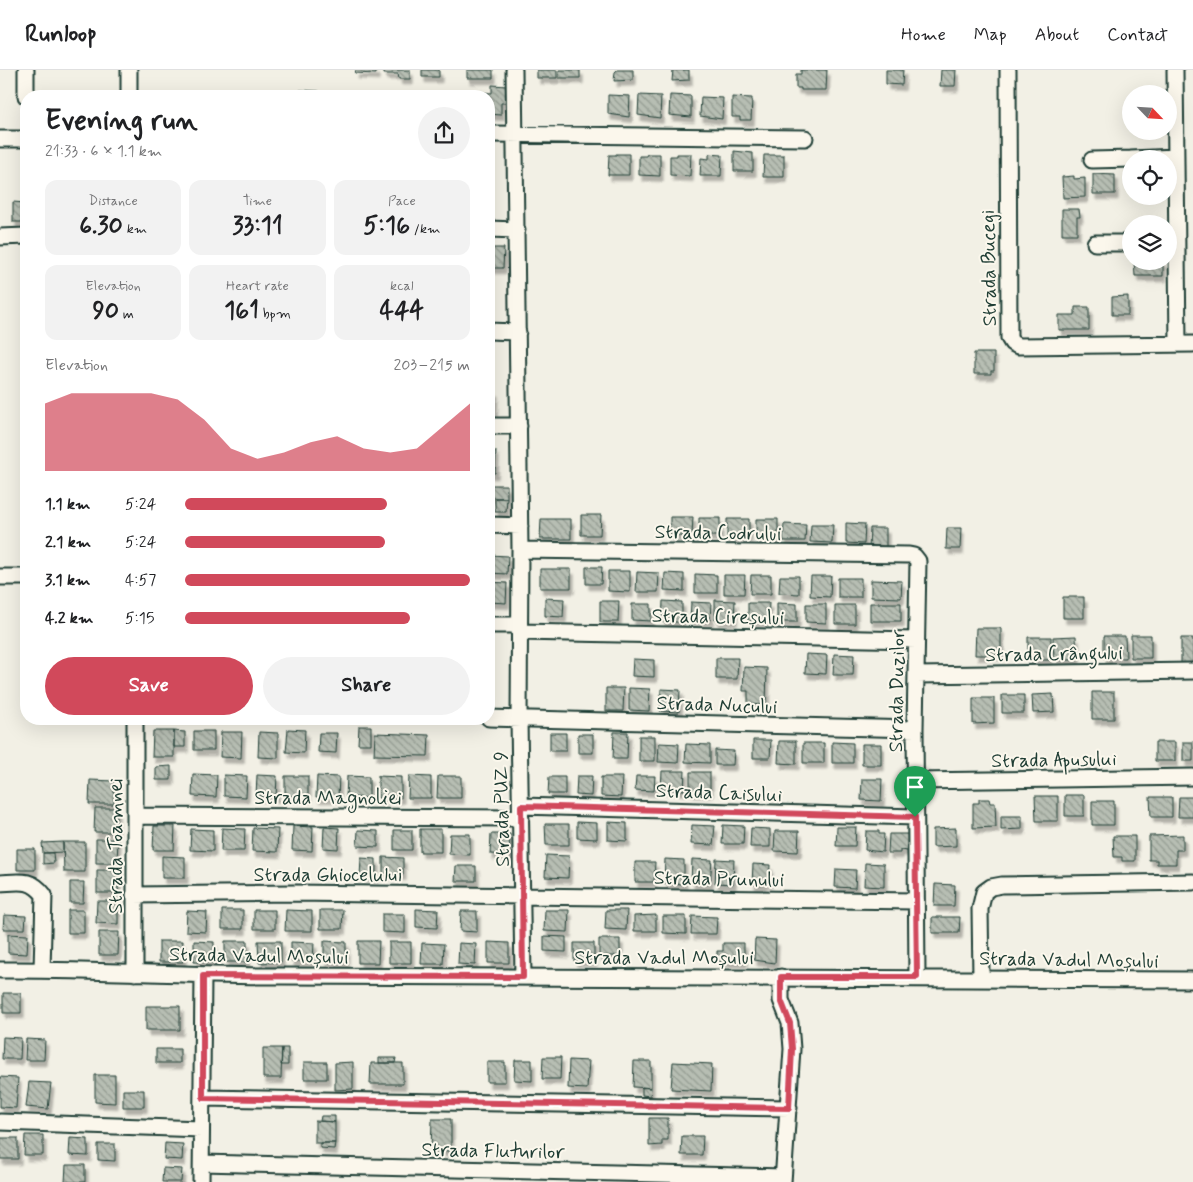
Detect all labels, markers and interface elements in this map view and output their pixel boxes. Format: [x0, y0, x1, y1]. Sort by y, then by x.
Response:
text: Runloop [25, 19, 97, 50]
text: Home [901, 23, 946, 47]
text: Map [974, 23, 1007, 47]
text: About [1035, 23, 1079, 47]
text: Contact [1107, 23, 1168, 47]
north arrow [1122, 85, 1178, 140]
map controls [1122, 85, 1177, 270]
text: Evening run [45, 103, 198, 140]
button: share [418, 107, 470, 159]
text: 21:33 · 6 × 1.1 km [45, 141, 162, 162]
button: locate [1122, 150, 1177, 205]
text: Distance [89, 192, 138, 210]
text: Time [243, 192, 272, 210]
text: Pace [388, 192, 416, 210]
street label: Strada Bucegi [975, 209, 1004, 327]
text: 6.30 [79, 210, 123, 243]
text: 33:11 [232, 210, 283, 243]
text: 5:16 [363, 210, 410, 243]
button: layers [1122, 215, 1177, 270]
text: km [123, 220, 147, 238]
text: /km [410, 220, 440, 238]
text: Elevation [86, 277, 141, 295]
text: Heart rate [226, 277, 289, 295]
text: kcal [390, 277, 414, 295]
text: 90 [92, 295, 119, 328]
text: 161 [224, 295, 259, 328]
text: 444 [380, 295, 424, 328]
text: m [119, 305, 134, 323]
text: bpm [259, 305, 291, 323]
text: Elevation [45, 355, 108, 376]
text: 203–215 m [393, 355, 470, 376]
text: 1.1 km [45, 494, 90, 515]
text: 5:24 [125, 494, 156, 515]
street label: Strada Codrului [654, 519, 782, 548]
text: 2.1 km [45, 532, 91, 553]
text: 5:24 [125, 532, 156, 553]
text: 3.1 km [45, 570, 90, 591]
text: 4:57 [125, 570, 156, 591]
street label: Strada Cireșului [651, 603, 784, 632]
text: 4.2 km [45, 608, 93, 629]
text: 5:15 [125, 608, 155, 629]
street label: Strada Duzilor [883, 629, 912, 753]
street label: Strada Crângului [985, 640, 1123, 671]
button: Save [45, 657, 253, 715]
button: Share [263, 657, 470, 715]
street label: Strada Nucului [656, 690, 778, 721]
street label: Strada Apusului [991, 746, 1117, 776]
street label: Strada PUZ 9 [488, 751, 517, 867]
pin [894, 766, 936, 817]
icon: arrive [901, 773, 929, 801]
street label: Strada Toamnei [103, 778, 130, 914]
street label: Strada Caisului [655, 778, 783, 809]
street label: Strada Magnoliei [254, 785, 402, 813]
street label: Strada Ghiocelului [254, 862, 402, 889]
street label: Strada Prunului [654, 865, 784, 894]
street label: Strada Vadul Moșului [169, 941, 349, 972]
street label: Strada Vadul Moșului [574, 945, 754, 972]
street label: Strada Vadul Moșului [979, 945, 1159, 976]
street label: Strada Fluturilor [421, 1137, 566, 1166]

